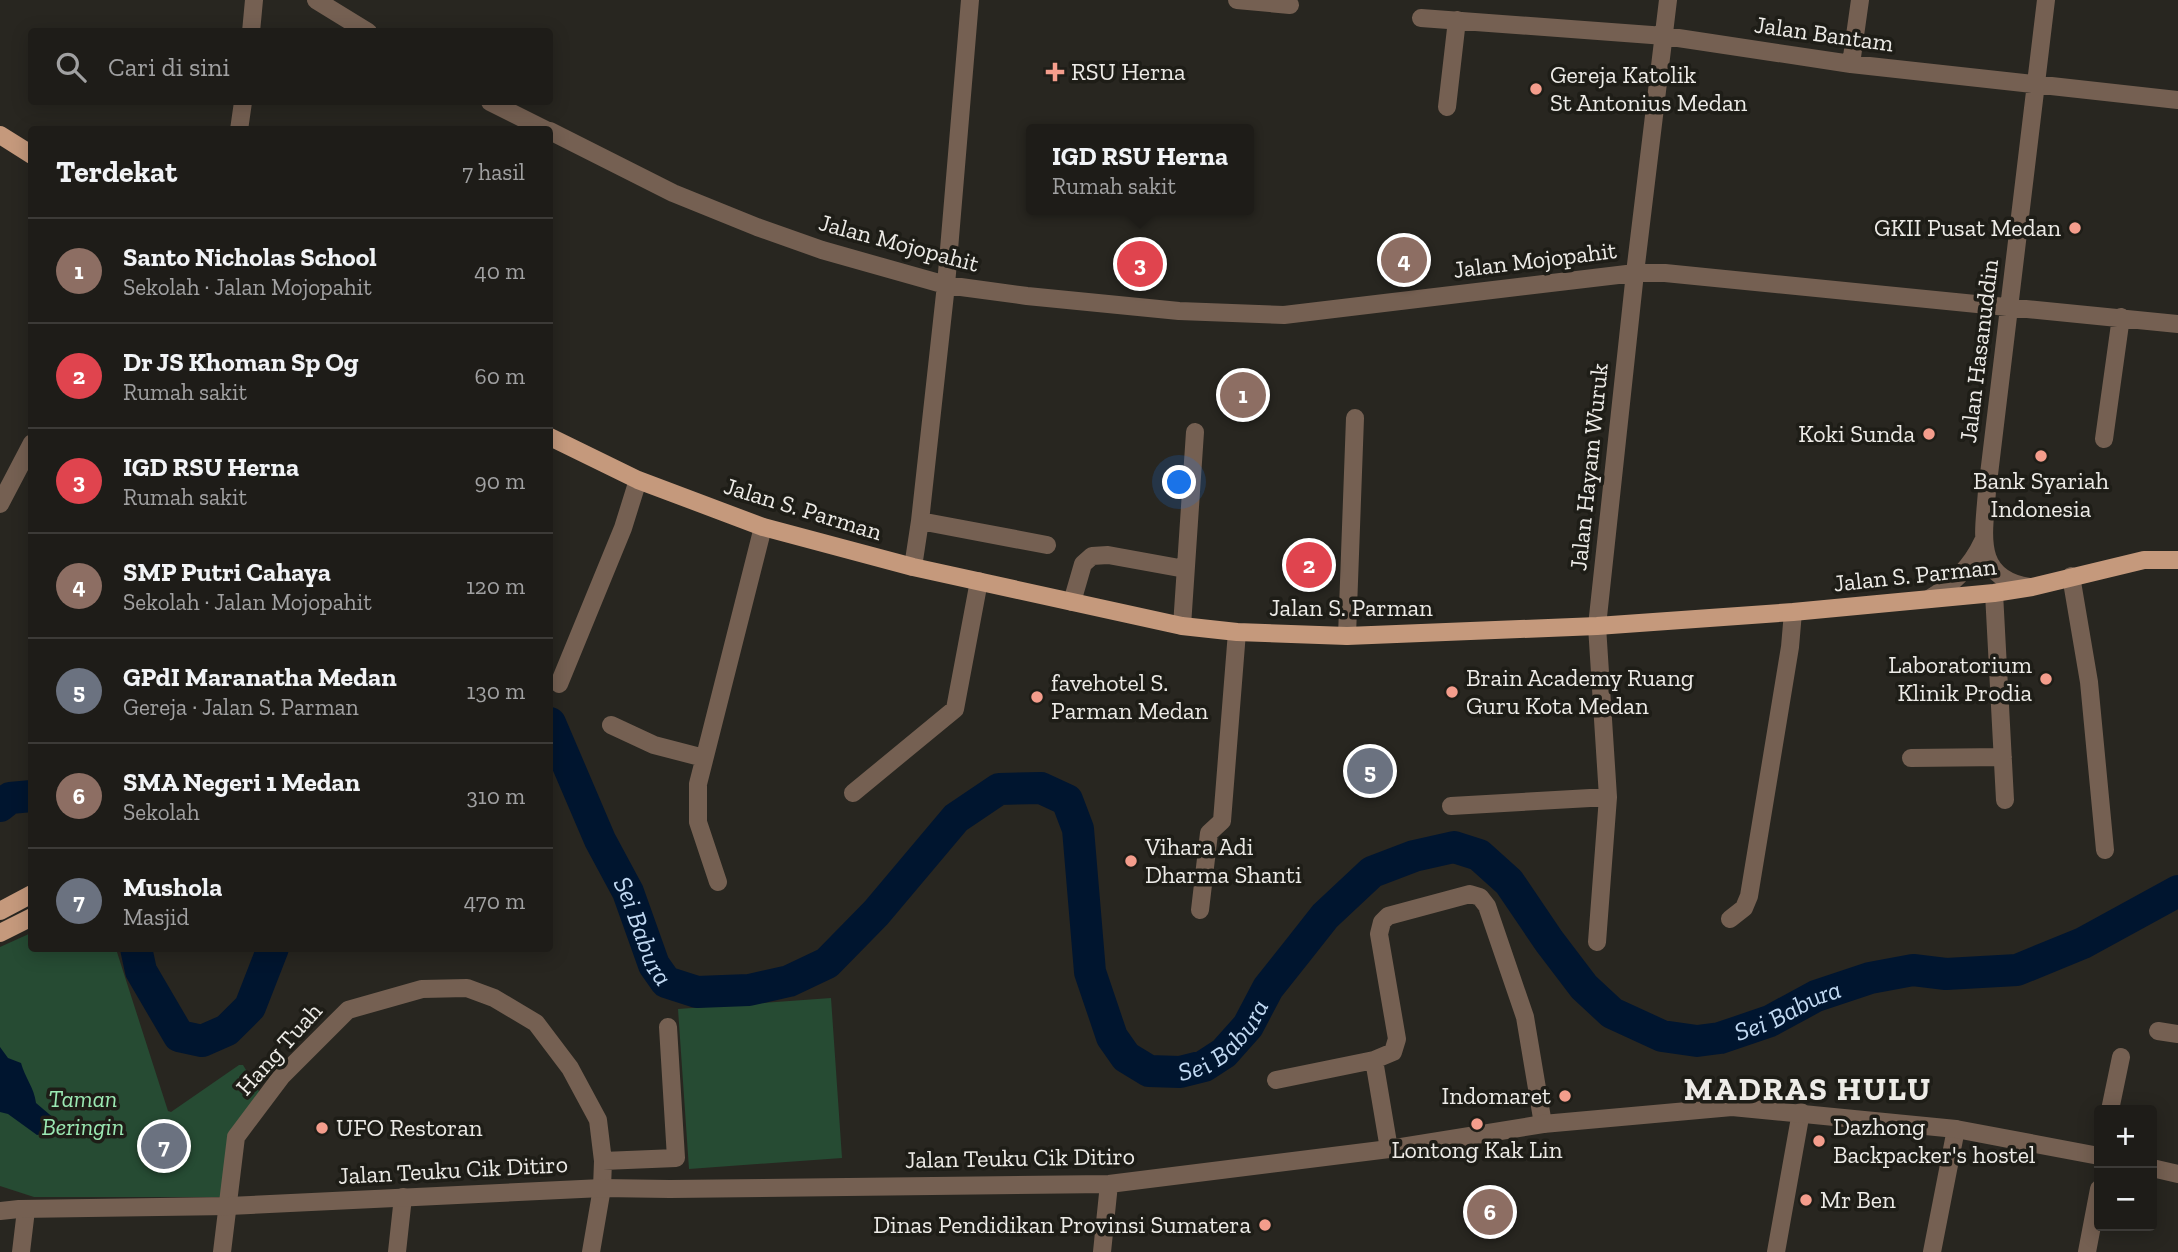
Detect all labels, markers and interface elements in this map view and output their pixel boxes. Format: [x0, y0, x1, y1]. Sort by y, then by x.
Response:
street label: Jalan Bantam [1753, 9, 1896, 58]
search box [28, 28, 553, 105]
icon: search [52, 48, 90, 86]
text: Cari di sini [108, 51, 230, 83]
place label: RSU Herna [1071, 57, 1186, 86]
place label: Gereja Katolik St Antonius Medan [1550, 60, 1748, 117]
marker: RSU Herna [1045, 62, 1065, 82]
marker: Gereja Katolik St Antonius Medan [1528, 81, 1544, 97]
popup [1026, 124, 1254, 215]
text: IGD RSU Herna [1052, 140, 1228, 172]
text: Terdekat [56, 154, 177, 190]
text: 7 hasil [462, 158, 525, 186]
text: Rumah sakit [1052, 172, 1176, 200]
street label: Jalan Mojopahit [816, 207, 982, 278]
place label: GKII Pusat Medan [1874, 213, 2061, 242]
marker: GKII Pusat Medan [2067, 220, 2083, 236]
pin: 4 [1381, 234, 1427, 286]
street label: Jalan Mojopahit [1452, 235, 1618, 284]
pin: 3 [1117, 238, 1163, 290]
text: Santo Nicholas School [123, 241, 377, 273]
text: 1 [74, 257, 84, 285]
text: 40 m [474, 257, 525, 285]
street label: Jalan Hasanuddin [1953, 257, 2004, 444]
text: Sekolah · Jalan Mojopahit [123, 273, 372, 301]
text: Dr JS Khoman Sp Og [123, 346, 359, 378]
street label: Jalan Hayam Wuruk [1563, 361, 1614, 572]
text: 2 [73, 362, 85, 390]
text: 60 m [474, 362, 525, 390]
pin: 1 [1220, 369, 1266, 421]
text: Rumah sakit [123, 378, 247, 406]
place label: Koki Sunda [1798, 419, 1915, 448]
marker: Koki Sunda [1921, 426, 1937, 442]
marker: Bank Syariah Indonesia [2033, 448, 2049, 464]
text: IGD RSU Herna [123, 451, 299, 483]
your location [1162, 465, 1196, 499]
place label: Bank Syariah Indonesia [1973, 466, 2110, 523]
text: 3 [73, 467, 85, 495]
text: 90 m [474, 467, 525, 495]
street label: Jalan S. Parman [721, 471, 886, 546]
text: Rumah sakit [123, 483, 247, 511]
pin: 2 [1286, 539, 1332, 591]
street label: Jalan S. Parman [1832, 552, 1998, 597]
text: SMP Putri Cahaya [123, 556, 331, 588]
text: 4 [72, 572, 86, 600]
text: 120 m [466, 572, 525, 600]
text: Sekolah · Jalan Mojopahit [123, 588, 372, 616]
street label: Jalan S. Parman [1269, 593, 1433, 622]
place label: Laboratorium Klinik Prodia [1888, 650, 2032, 707]
text: GPdI Maranatha Medan [123, 661, 397, 693]
place label: Brain Academy Ruang Guru Kota Medan [1466, 663, 1694, 720]
place label: favehotel S. Parman Medan [1051, 668, 1208, 725]
marker: Laboratorium Klinik Prodia [2038, 671, 2054, 687]
text: 5 [73, 677, 85, 705]
text: 130 m [467, 677, 525, 705]
marker: Brain Academy Ruang Guru Kota Medan [1444, 684, 1460, 700]
marker: favehotel S. Parman Medan [1029, 689, 1045, 705]
text: Gereja · Jalan S. Parman [123, 693, 359, 721]
pin: 5 [1347, 745, 1393, 797]
text: SMA Negeri 1 Medan [123, 766, 360, 798]
text: 6 [73, 782, 85, 810]
text: 310 m [467, 782, 525, 810]
text: Sekolah [123, 798, 200, 826]
place label: Vihara Adi Dharma Shanti [1144, 832, 1302, 889]
marker: Vihara Adi Dharma Shanti [1123, 853, 1139, 869]
text: Mushola [123, 871, 222, 903]
water label: Sei Babura [607, 871, 679, 992]
text: 7 [73, 887, 85, 915]
text: 470 m [464, 887, 525, 915]
text: Masjid [123, 903, 189, 931]
water label: Sei Babura [1730, 973, 1845, 1048]
water label: Sei Babura [1174, 994, 1275, 1088]
street label: Hang Tuah [229, 996, 328, 1101]
district label: MADRAS HULU [1684, 1070, 1932, 1108]
place label: Indomaret [1441, 1081, 1551, 1110]
park label: Taman Beringin [42, 1084, 124, 1141]
marker: Indomaret [1557, 1088, 1573, 1104]
map controls [2094, 1105, 2157, 1231]
button: + [2094, 1105, 2157, 1168]
place label: Dazhong Backpacker's hostel [1833, 1112, 2035, 1169]
place label: UFO Restoran [336, 1113, 483, 1142]
marker: Lontong Kak Lin [1469, 1116, 1485, 1132]
pin: 7 [141, 1120, 187, 1172]
marker: UFO Restoran [314, 1120, 330, 1136]
marker: Dazhong Backpacker's hostel [1811, 1133, 1827, 1149]
place label: Lontong Kak Lin [1391, 1135, 1563, 1164]
street label: Jalan Teuku Cik Ditiro [905, 1141, 1135, 1174]
street label: Jalan Teuku Cik Ditiro [337, 1149, 569, 1190]
button: − [2094, 1168, 2157, 1231]
place label: Mr Ben [1820, 1185, 1896, 1214]
pin: 6 [1467, 1186, 1513, 1238]
marker: Mr Ben [1798, 1192, 1814, 1208]
place label: Dinas Pendidikan Provinsi Sumatera [873, 1210, 1251, 1239]
marker: Dinas Pendidikan Provinsi Sumatera [1257, 1217, 1273, 1233]

